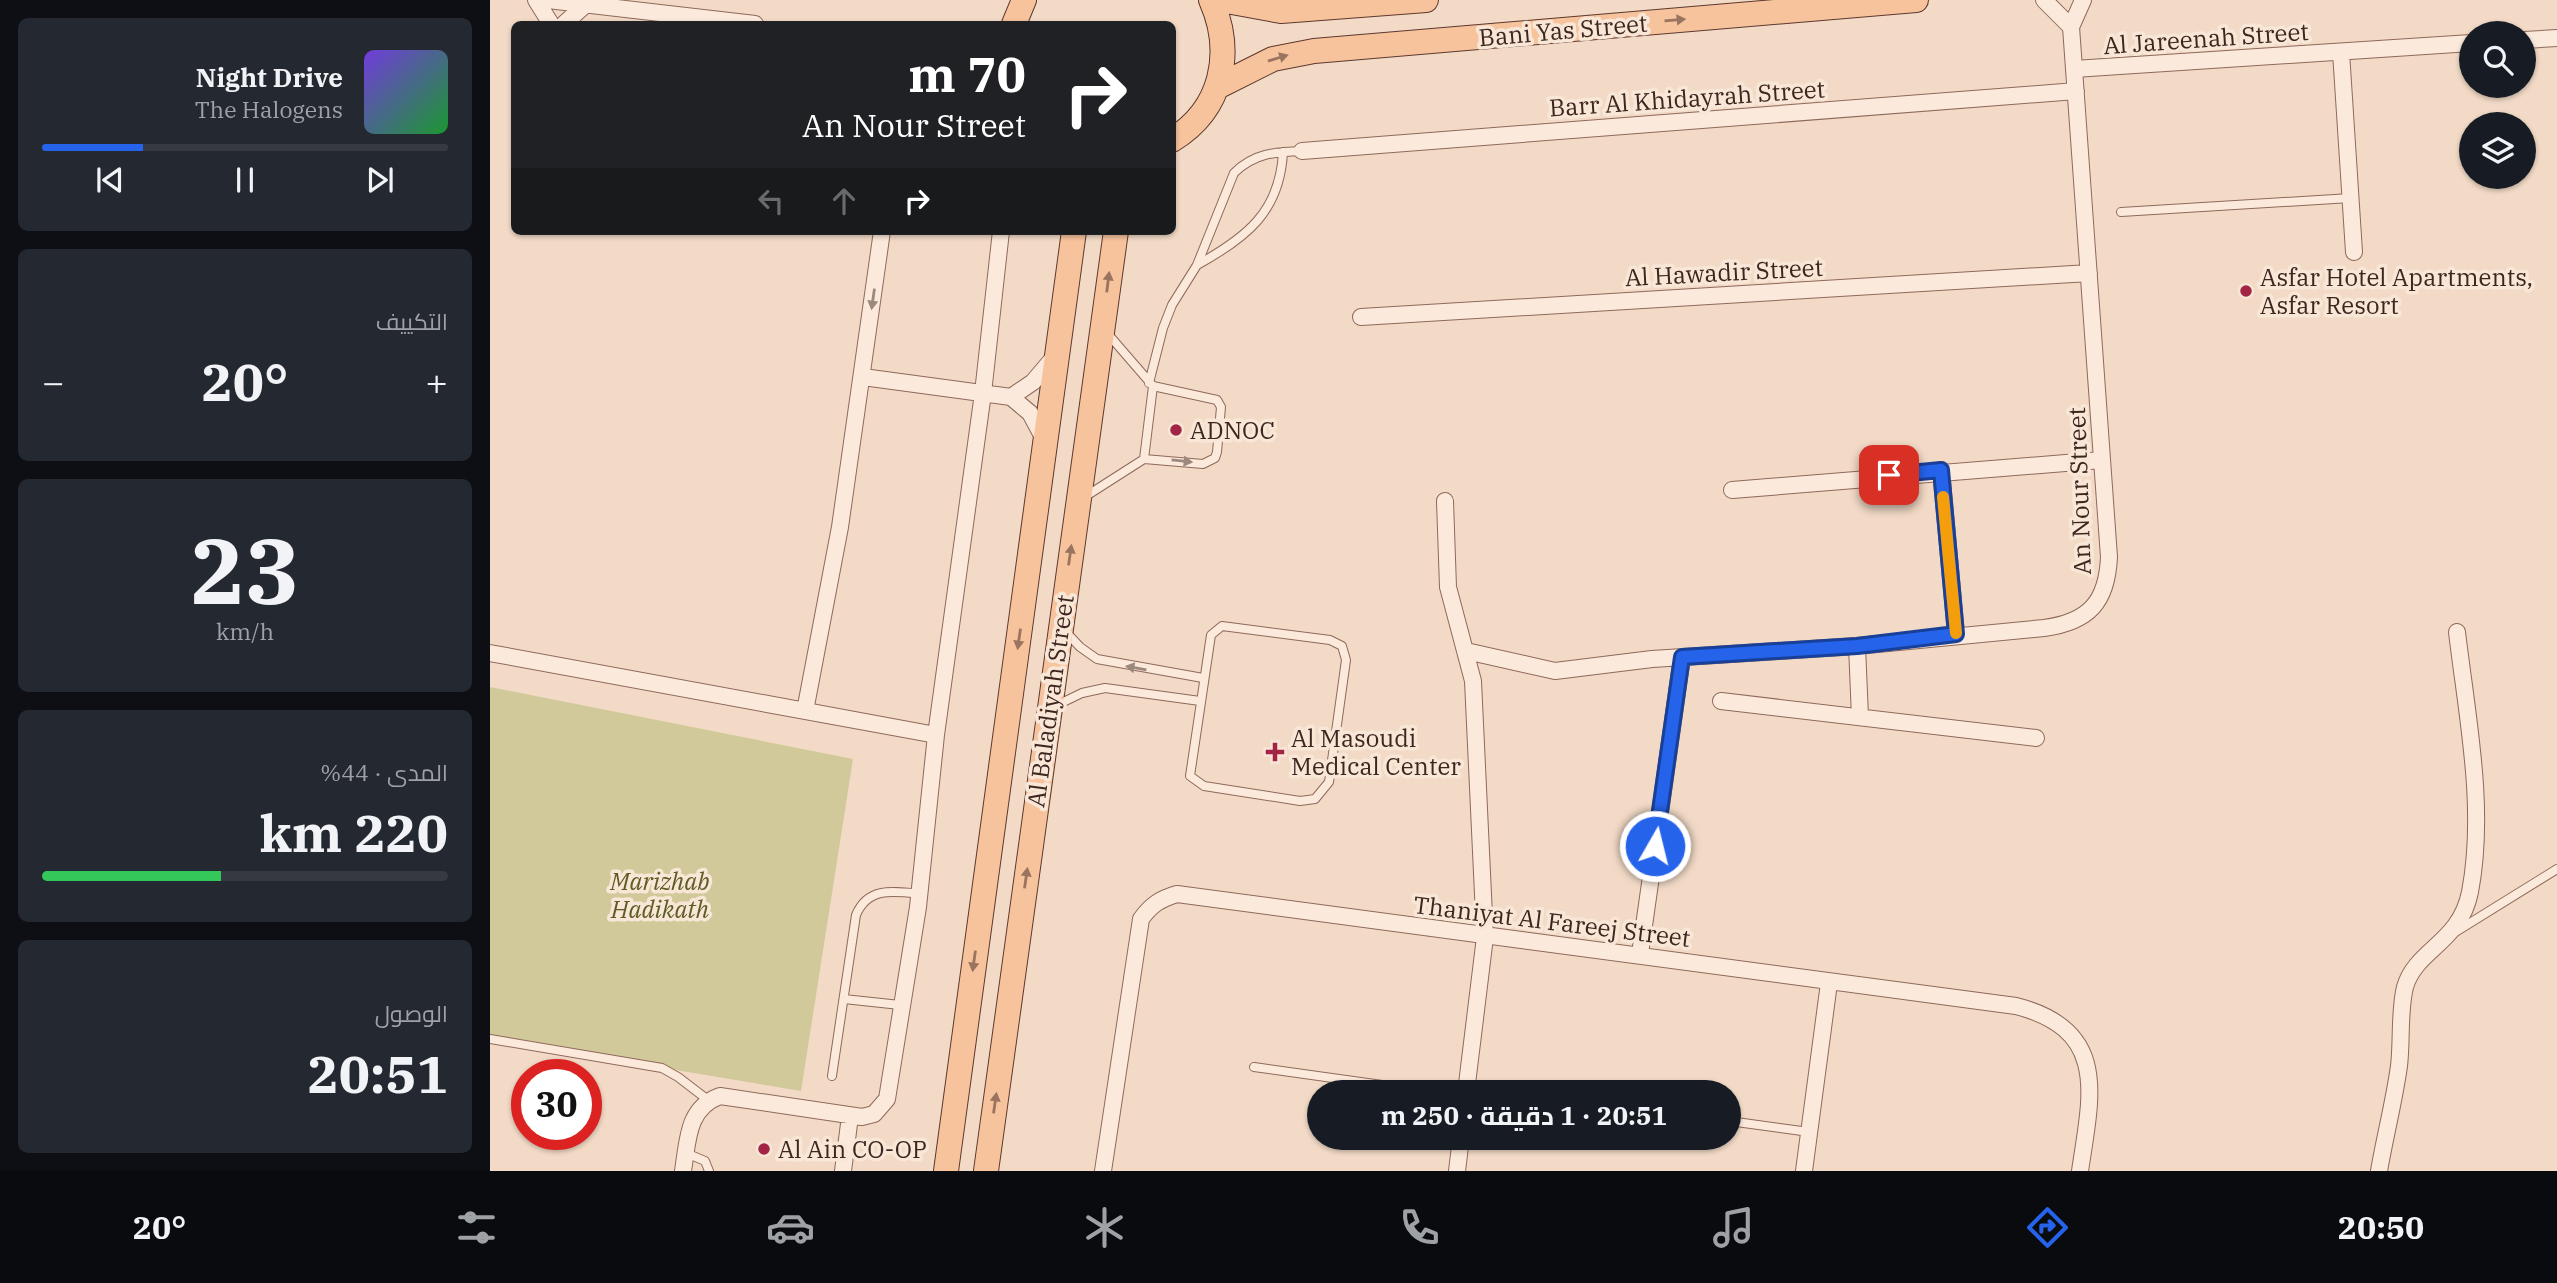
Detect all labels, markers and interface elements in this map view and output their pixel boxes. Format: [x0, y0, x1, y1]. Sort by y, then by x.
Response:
street label: Bani Yas Street [1477, 7, 1649, 53]
one-way arrow [1664, 14, 1686, 25]
street label: Al Jareenah Street [2102, 15, 2310, 61]
map controls [2459, 21, 2536, 189]
button: search [2459, 21, 2536, 98]
text: 70 m [908, 42, 1026, 105]
icon: right [1050, 49, 1141, 140]
one-way arrow [1268, 53, 1289, 63]
text: Night Drive [196, 60, 343, 94]
street label: Barr Al Khidayrah Street [1548, 72, 1826, 124]
text: The Halogens [195, 94, 343, 124]
text: An Nour Street [802, 104, 1026, 146]
button: layers [2459, 112, 2536, 189]
icon: previous [91, 161, 129, 199]
icon: pause [226, 161, 264, 199]
icon: next [361, 161, 399, 199]
icon: left [752, 182, 790, 220]
icon: ahead [825, 182, 863, 220]
icon: right [898, 182, 936, 220]
street label: Al Hawadir Street [1624, 251, 1824, 293]
place label: Asfar Hotel Apartments, Asfar Resort [2260, 261, 2533, 321]
one-way arrow [1102, 270, 1113, 292]
marker: Asfar Hotel Apartments, Asfar Resort [2238, 283, 2254, 299]
one-way arrow [868, 288, 879, 310]
text: التكييف [376, 306, 448, 336]
text: 20° [202, 348, 288, 415]
text: − [42, 357, 65, 406]
text: + [425, 357, 448, 406]
street label: An Nour Street [2060, 407, 2098, 575]
place label: ADNOC [1190, 414, 1275, 446]
marker: ADNOC [1168, 422, 1184, 438]
pin [1859, 445, 1919, 505]
one-way arrow [1171, 456, 1193, 467]
icon: arrive [1870, 456, 1908, 494]
text: 23 [190, 511, 300, 629]
one-way arrow [1065, 544, 1076, 566]
street label: Al Baladiyah Street [1019, 593, 1081, 809]
text: km/h [216, 616, 274, 646]
one-way arrow [1013, 628, 1024, 650]
one-way arrow [1125, 663, 1147, 674]
place label: Al Masoudi Medical Center [1291, 722, 1461, 782]
marker: Al Masoudi Medical Center [1265, 742, 1285, 762]
text: المدى · 44% [320, 757, 448, 787]
text: 220 km [259, 799, 448, 866]
position arrow [1618, 809, 1692, 883]
park label: Marizhab Hadikath [609, 865, 710, 925]
one-way arrow [1021, 867, 1032, 889]
street label: Thaniyat Al Fareej Street [1412, 888, 1692, 954]
one-way arrow [969, 950, 980, 972]
text: الوصول [375, 998, 448, 1028]
text: 20:51 [307, 1040, 448, 1107]
speed limit sign: 30 [511, 1059, 602, 1150]
one-way arrow [990, 1092, 1001, 1114]
text: 20:51 · 1 دقيقة · 250 m [1381, 1098, 1667, 1132]
place label: Al Ain CO-OP [778, 1133, 927, 1165]
marker: Al Ain CO-OP [756, 1141, 772, 1157]
icon: filters [452, 1203, 501, 1252]
icon: car [766, 1203, 815, 1252]
icon: climate [1080, 1203, 1129, 1252]
icon: phone [1395, 1203, 1444, 1252]
icon: music [1709, 1203, 1758, 1252]
icon: directions [2023, 1203, 2072, 1252]
text: 20° [133, 1206, 186, 1248]
text: 20:50 [2338, 1206, 2424, 1248]

